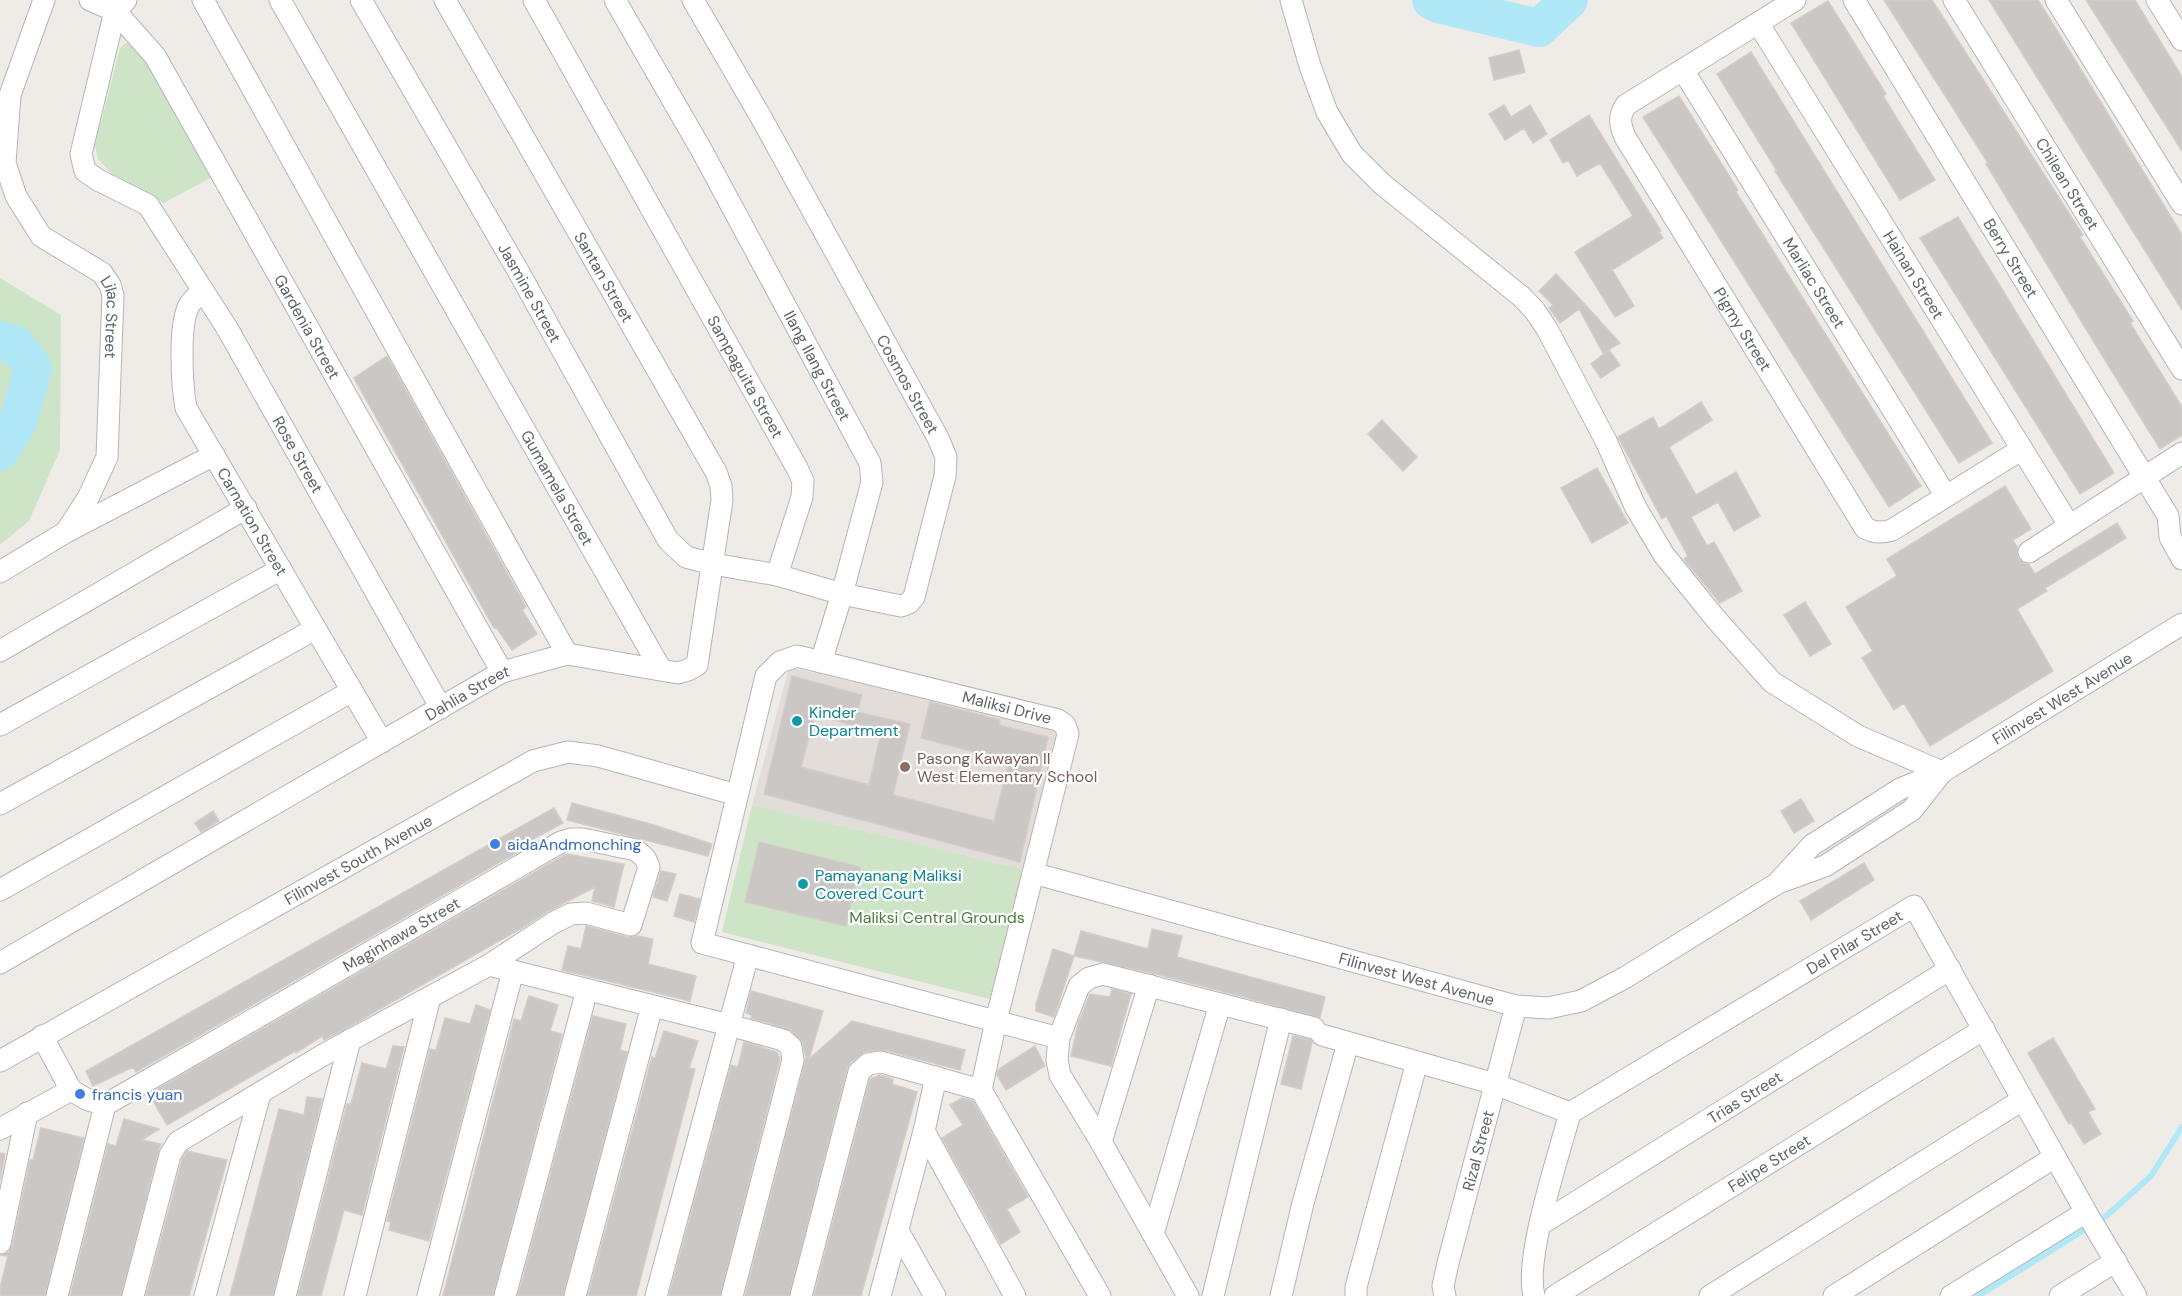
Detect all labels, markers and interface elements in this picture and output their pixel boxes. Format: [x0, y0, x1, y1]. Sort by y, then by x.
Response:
street label: Chilean Street [2031, 134, 2104, 234]
street label: Berry Street [1978, 215, 2043, 302]
street label: Hainan Street [1878, 227, 1949, 323]
street label: Santan Street [569, 228, 638, 326]
street label: Marliac Street [1778, 234, 1850, 332]
street label: Jasmine Street [493, 239, 566, 346]
street label: Gardenia Street [269, 271, 345, 383]
street label: Lilac Street [96, 272, 123, 359]
street label: Pigmy Street [1709, 283, 1776, 375]
street label: Ilang Ilang Street [779, 307, 855, 425]
street label: Sampaguita Street [702, 312, 788, 442]
street label: Cosmos Street [872, 331, 944, 438]
street label: Rose Street [268, 412, 328, 497]
street label: Gumamela Street [516, 426, 598, 549]
street label: Carnation Street [212, 464, 292, 580]
street label: Filinvest West Avenue [1988, 647, 2136, 750]
street label: Dahlia Street [421, 660, 512, 725]
street label: Maliksi Drive [960, 686, 1054, 729]
place label: Kinder Department [809, 702, 899, 741]
marker: Kinder Department [790, 714, 804, 728]
place label: Pasong Kawayan II West Elementary School [917, 748, 1097, 787]
marker: Pasong Kawayan II West Elementary School [898, 760, 912, 774]
street label: Filinvest South Avenue [281, 810, 436, 910]
place label: aidaAndmonching [507, 834, 641, 855]
marker: aidaAndmonching [488, 837, 502, 851]
place label: Pamayanang Maliksi Covered Court [815, 865, 962, 904]
marker: Pamayanang Maliksi Covered Court [796, 877, 810, 891]
street label: Maginhawa Street [339, 892, 464, 977]
street label: Del Pilar Street [1803, 905, 1907, 979]
park label: Maliksi Central Grounds [849, 907, 1025, 928]
street label: Filinvest West Avenue [1336, 948, 1497, 1011]
street label: Trias Street [1704, 1066, 1786, 1129]
place label: francis yuan [92, 1084, 182, 1105]
marker: francis yuan [73, 1087, 87, 1101]
street label: Rizal Street [1458, 1108, 1499, 1193]
street label: Felipe Street [1724, 1130, 1814, 1197]

